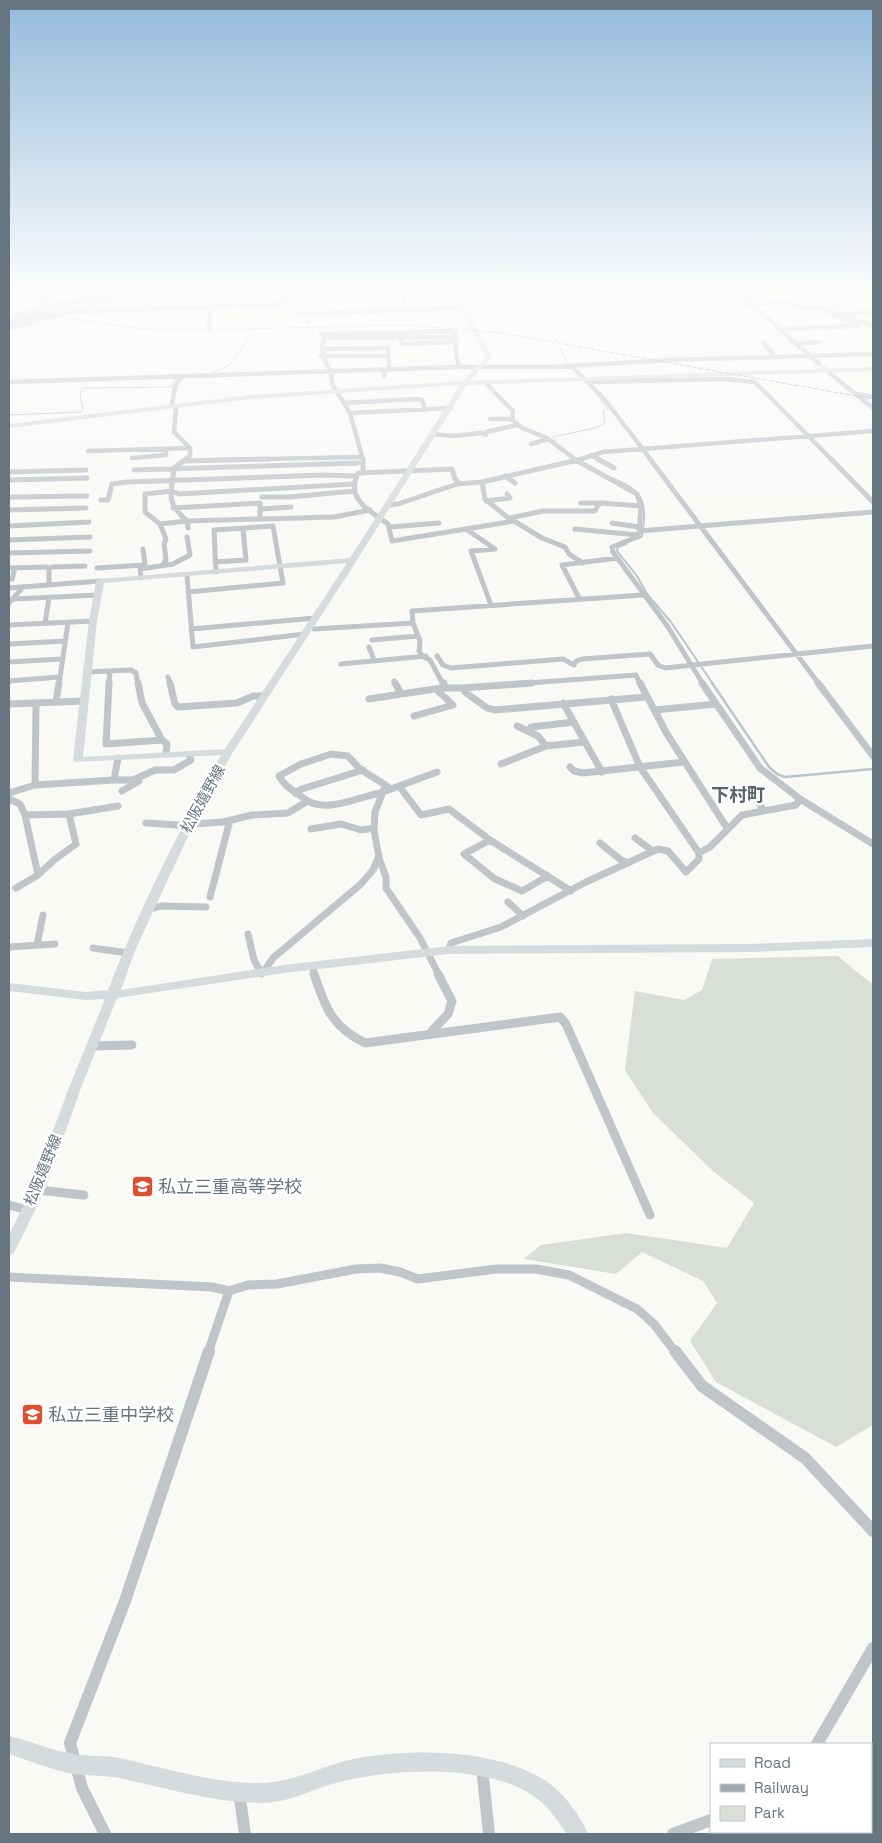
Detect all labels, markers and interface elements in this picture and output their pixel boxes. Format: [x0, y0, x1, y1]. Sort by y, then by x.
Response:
street label: 松阪嬉野線 [176, 761, 229, 836]
district label: 下村町 [711, 783, 765, 806]
street label: 松阪嬉野線 [20, 1131, 65, 1208]
school or university icon: 私立三重高等学校 [130, 1175, 154, 1199]
place label: 私立三重高等学校 [158, 1175, 302, 1198]
school or university icon: 私立三重中学校 [20, 1403, 44, 1427]
place label: 私立三重中学校 [48, 1403, 174, 1426]
legend [710, 1743, 872, 1833]
text: Road [754, 1753, 791, 1772]
text: Railway [754, 1778, 809, 1797]
text: Park [754, 1803, 785, 1822]

